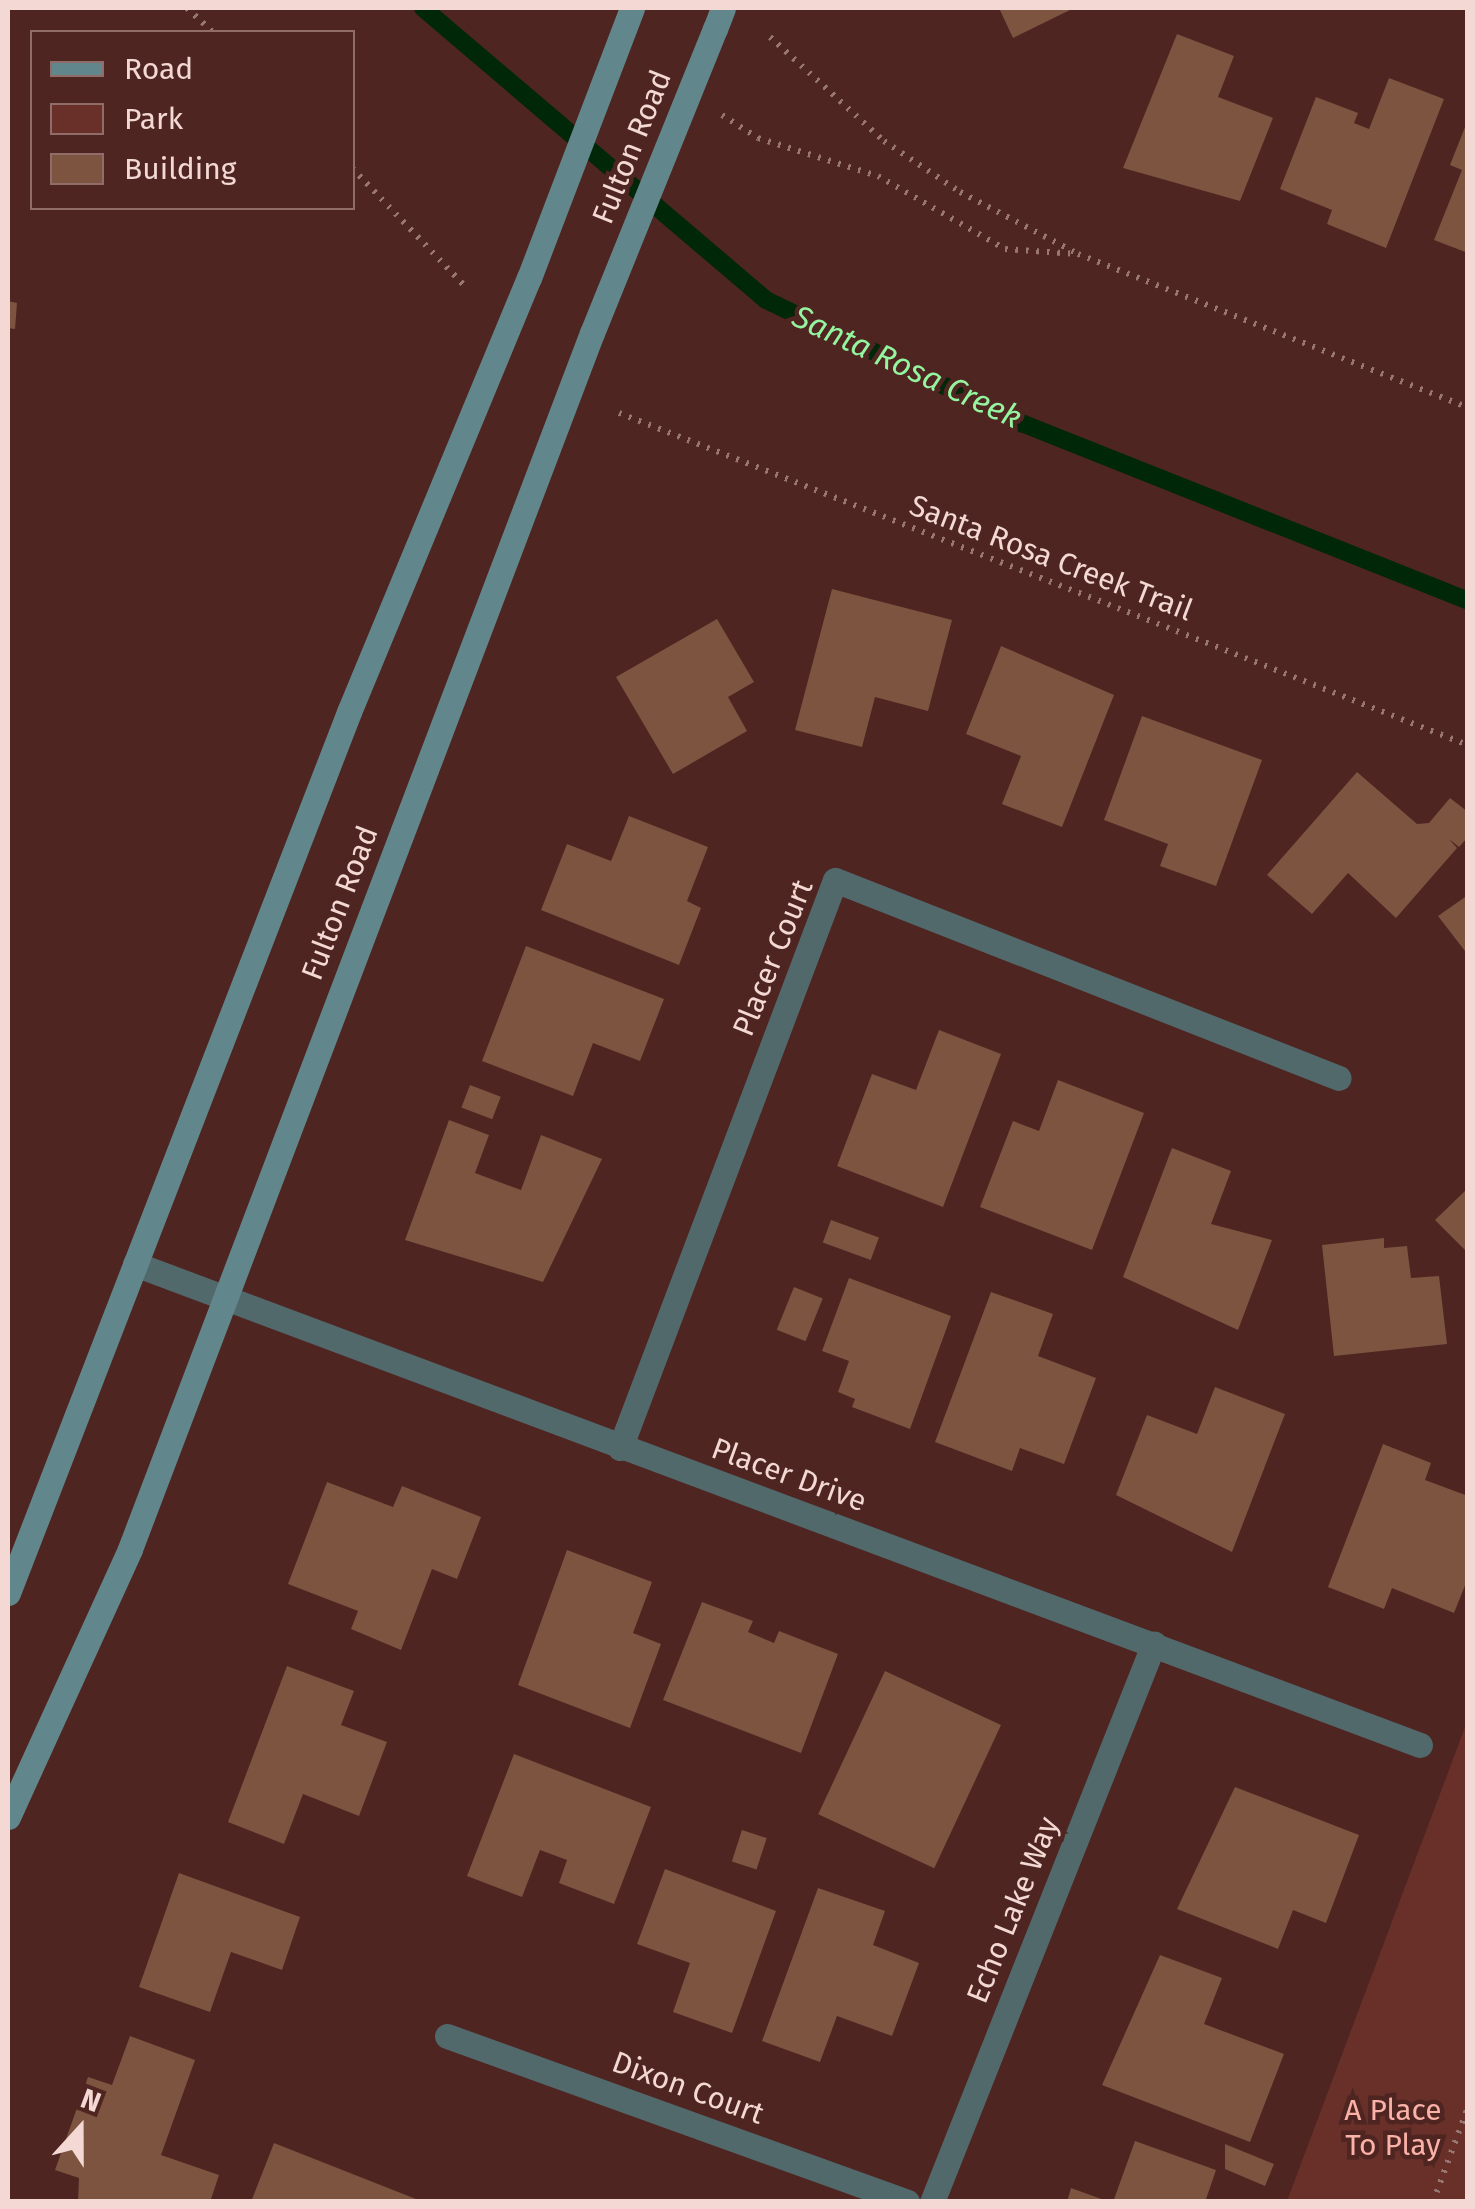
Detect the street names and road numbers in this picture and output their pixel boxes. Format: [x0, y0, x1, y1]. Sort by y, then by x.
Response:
street label: Fulton Road [585, 65, 679, 229]
street label: Santa Rosa Creek Trail [904, 487, 1198, 629]
street label: Fulton Road [294, 821, 386, 985]
street label: Placer Court [725, 875, 821, 1041]
street label: Placer Drive [707, 1430, 871, 1520]
street label: Echo Lake Way [959, 1812, 1067, 2008]
street label: Dixon Court [607, 2044, 769, 2132]

